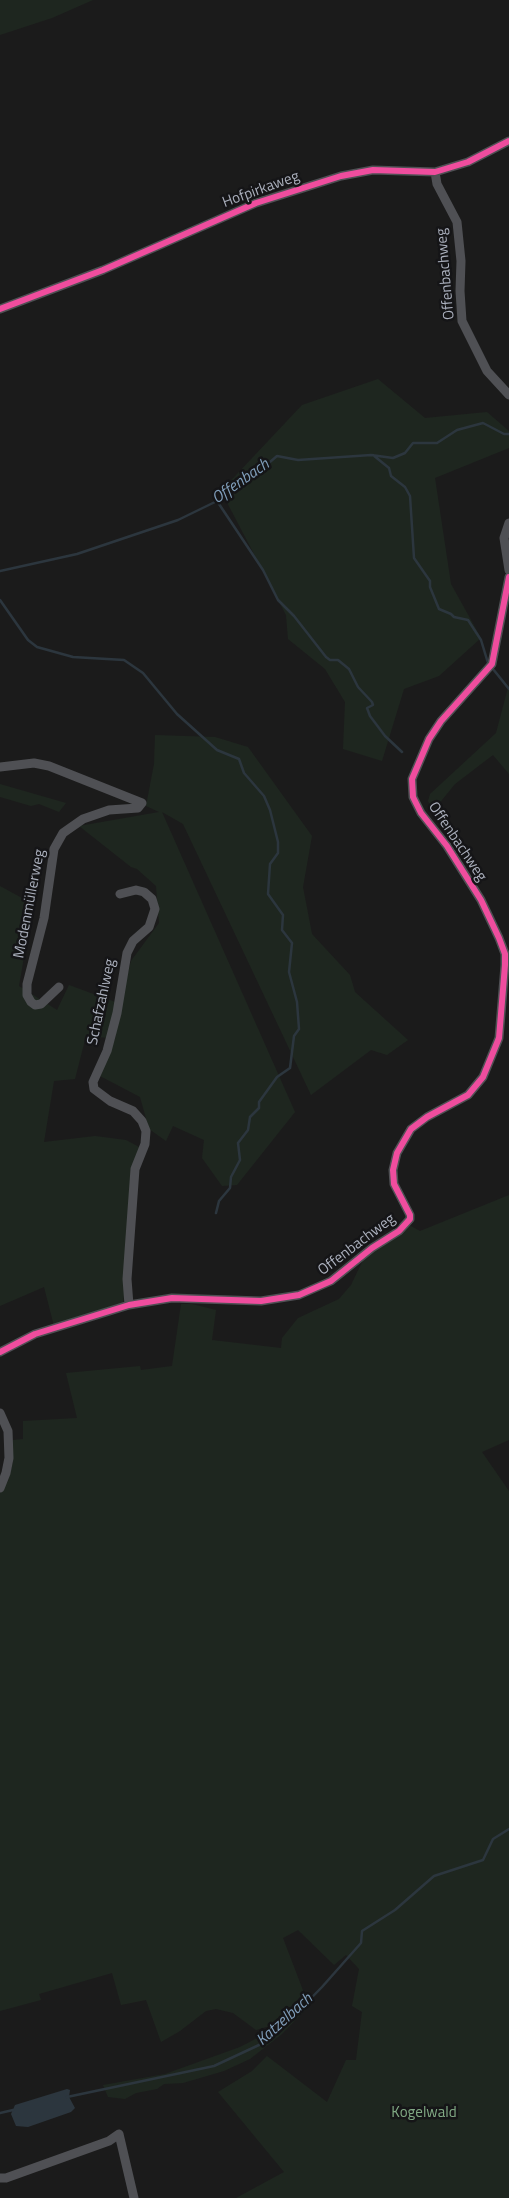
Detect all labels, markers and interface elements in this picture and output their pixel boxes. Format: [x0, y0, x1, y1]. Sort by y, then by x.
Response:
street label: Hofpirkaweg [220, 168, 302, 212]
street label: Offenbachweg [433, 227, 459, 321]
water label: Offenbach [209, 455, 273, 509]
street label: Offenbachweg [424, 799, 490, 885]
street label: Modenmüllerweg [11, 848, 49, 960]
street label: Schafzahlweg [84, 957, 120, 1047]
street label: Offenbachweg [315, 1210, 399, 1280]
water label: Katzelbach [253, 1990, 317, 2050]
park label: Kogelwald [391, 2104, 457, 2122]

